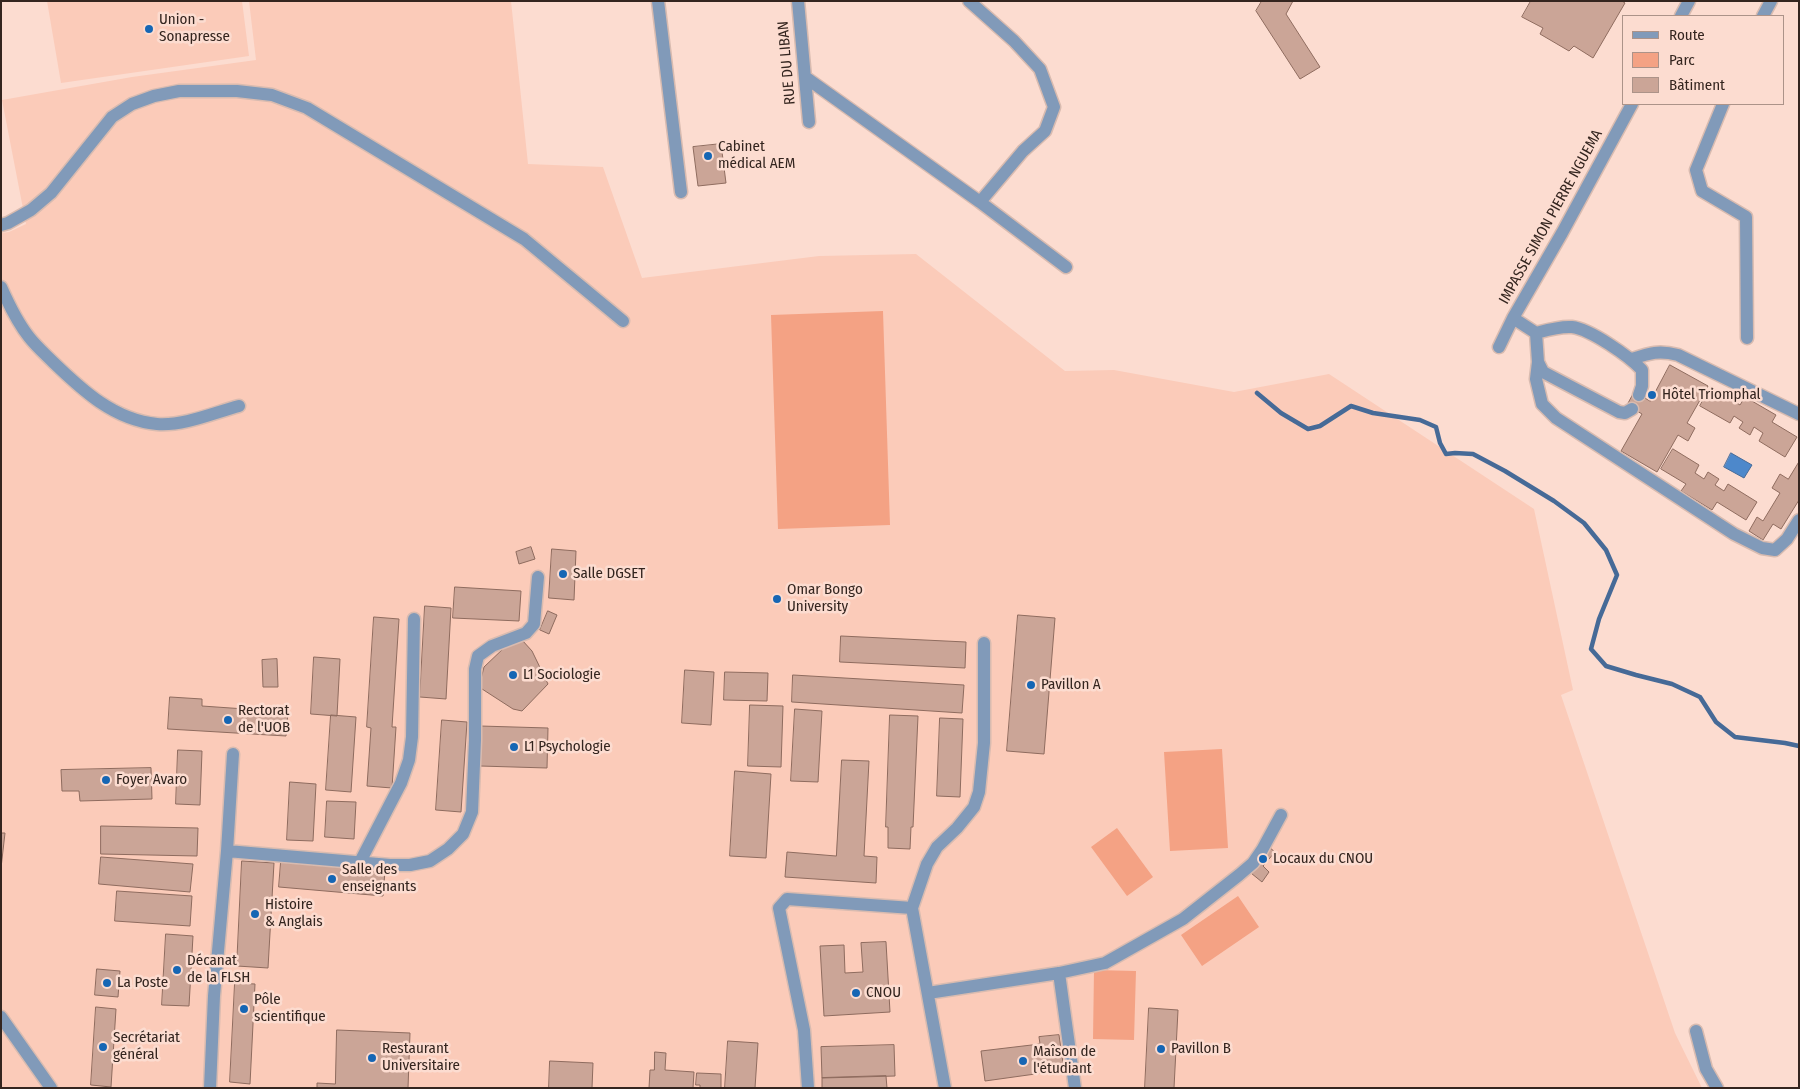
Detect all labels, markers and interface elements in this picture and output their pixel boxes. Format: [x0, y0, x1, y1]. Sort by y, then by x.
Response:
place label: Union - Sonapresse [159, 11, 230, 46]
legend [1622, 15, 1785, 105]
street label: RUE DU LIBAN [774, 20, 800, 106]
marker: Union - Sonapresse [143, 23, 155, 35]
text: Route [1669, 26, 1705, 44]
text: Parc [1669, 51, 1695, 69]
text: Bâtiment [1669, 76, 1725, 94]
street label: IMPASSE SIMON PIERRE NGUEMA [1496, 127, 1606, 307]
place label: Cabinet médical AEM [718, 138, 795, 173]
marker: Cabinet médical AEM [702, 150, 714, 162]
place label: Hôtel Triomphal [1662, 386, 1761, 404]
marker: Hôtel Triomphal [1646, 389, 1658, 401]
place label: Salle DGSET [573, 565, 645, 583]
marker: Salle DGSET [557, 568, 569, 580]
place label: Omar Bongo University [787, 581, 863, 616]
marker: Omar Bongo University [771, 593, 783, 605]
place label: L1 Sociologie [523, 666, 601, 684]
marker: L1 Sociologie [507, 669, 519, 681]
place label: Pavillon A [1041, 676, 1101, 694]
marker: Pavillon A [1025, 679, 1037, 691]
place label: Rectorat de l'UOB [238, 702, 290, 737]
marker: Rectorat de l'UOB [222, 714, 234, 726]
place label: L1 Psychologie [524, 738, 611, 756]
marker: L1 Psychologie [508, 741, 520, 753]
place label: Foyer Avaro [116, 771, 187, 789]
marker: Foyer Avaro [100, 774, 112, 786]
place label: Locaux du CNOU [1273, 850, 1373, 868]
marker: Locaux du CNOU [1257, 853, 1269, 865]
place label: Salle des enseignants [342, 861, 416, 896]
marker: Salle des enseignants [326, 873, 338, 885]
place label: Histoire & Anglais [265, 896, 323, 931]
marker: Histoire & Anglais [249, 908, 261, 920]
place label: Décanat de la FLSH [187, 952, 250, 987]
marker: Décanat de la FLSH [171, 964, 183, 976]
place label: La Poste [117, 974, 168, 992]
marker: La Poste [101, 977, 113, 989]
place label: CNOU [866, 984, 901, 1002]
marker: CNOU [850, 987, 862, 999]
place label: Pôle scientifique [254, 991, 326, 1026]
marker: Pôle scientifique [238, 1003, 250, 1015]
place label: Secrétariat général [113, 1029, 180, 1064]
place label: Restaurant Universitaire [382, 1040, 460, 1075]
place label: Pavillon B [1171, 1040, 1231, 1058]
marker: Secrétariat général [97, 1041, 109, 1053]
place label: Maîson de l'étudiant [1033, 1043, 1096, 1078]
marker: Pavillon B [1155, 1043, 1167, 1055]
marker: Restaurant Universitaire [366, 1052, 378, 1064]
marker: Maîson de l'étudiant [1017, 1055, 1029, 1067]

